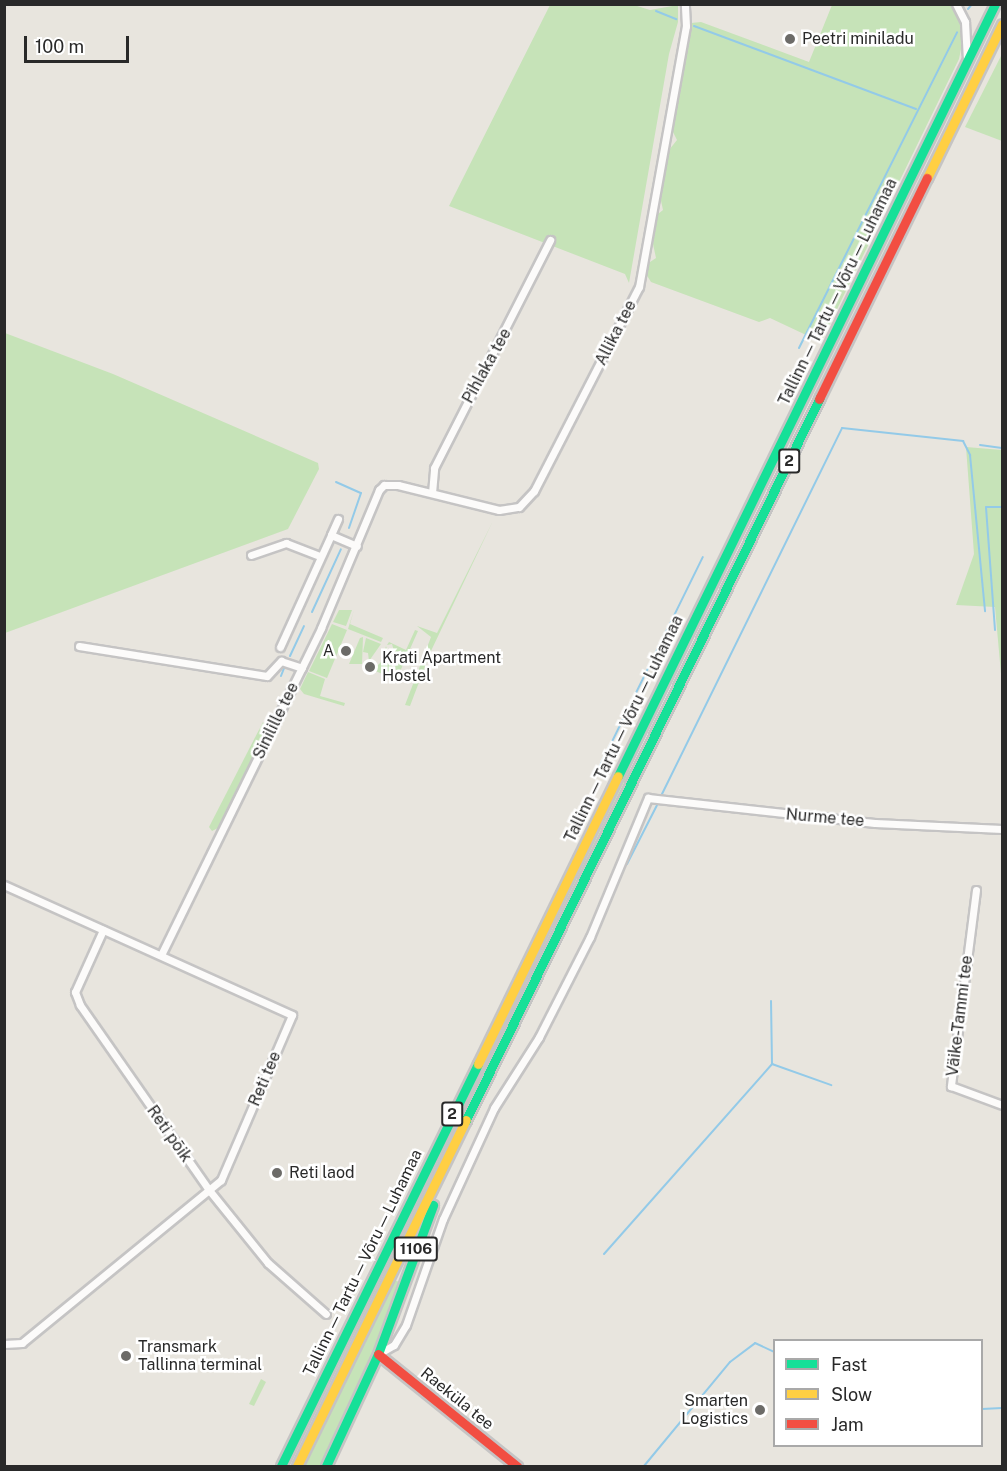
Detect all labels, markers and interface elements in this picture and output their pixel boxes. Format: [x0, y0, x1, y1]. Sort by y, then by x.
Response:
scale bar [27, 24, 132, 62]
place label: Peetri miniladu [802, 29, 914, 49]
marker: Peetri miniladu [783, 32, 797, 46]
text: 100 m [35, 36, 84, 57]
street label: Tallinn — Tartu — Võru — Luhamaa [771, 167, 905, 417]
street label: Allika tee [591, 297, 641, 369]
street label: Pihlaka tee [459, 325, 515, 407]
road number: 2 [777, 449, 801, 473]
street label: Tallinn — Tartu — Võru — Luhamaa [557, 604, 691, 854]
place label: A [323, 641, 334, 661]
marker: A [339, 644, 353, 658]
place label: Krati Apartment Hostel [382, 648, 501, 686]
marker: Krati Apartment Hostel [363, 660, 377, 674]
street label: Sinilille tee [249, 679, 303, 763]
street label: Nurme tee [785, 805, 865, 831]
street label: Väike-Tammi tee [943, 954, 977, 1078]
street label: Reti tee [245, 1049, 285, 1109]
street label: Reti põik [143, 1102, 195, 1166]
road number: 2 [440, 1102, 464, 1126]
street label: Tallinn — Tartu — Võru — Luhamaa [296, 1138, 430, 1388]
place label: Reti laod [289, 1163, 355, 1183]
marker: Reti laod [270, 1166, 284, 1180]
road number: 1106 [394, 1237, 438, 1261]
place label: Transmark Tallinna terminal [138, 1337, 262, 1375]
legend [773, 1339, 983, 1447]
marker: Transmark Tallinna terminal [119, 1349, 133, 1363]
text: Fast [831, 1354, 867, 1375]
street label: Raeküla tee [417, 1364, 497, 1434]
text: Slow [831, 1384, 872, 1405]
place label: Smarten Logistics [681, 1391, 748, 1429]
marker: Smarten Logistics [753, 1403, 767, 1417]
text: Jam [831, 1414, 864, 1435]

